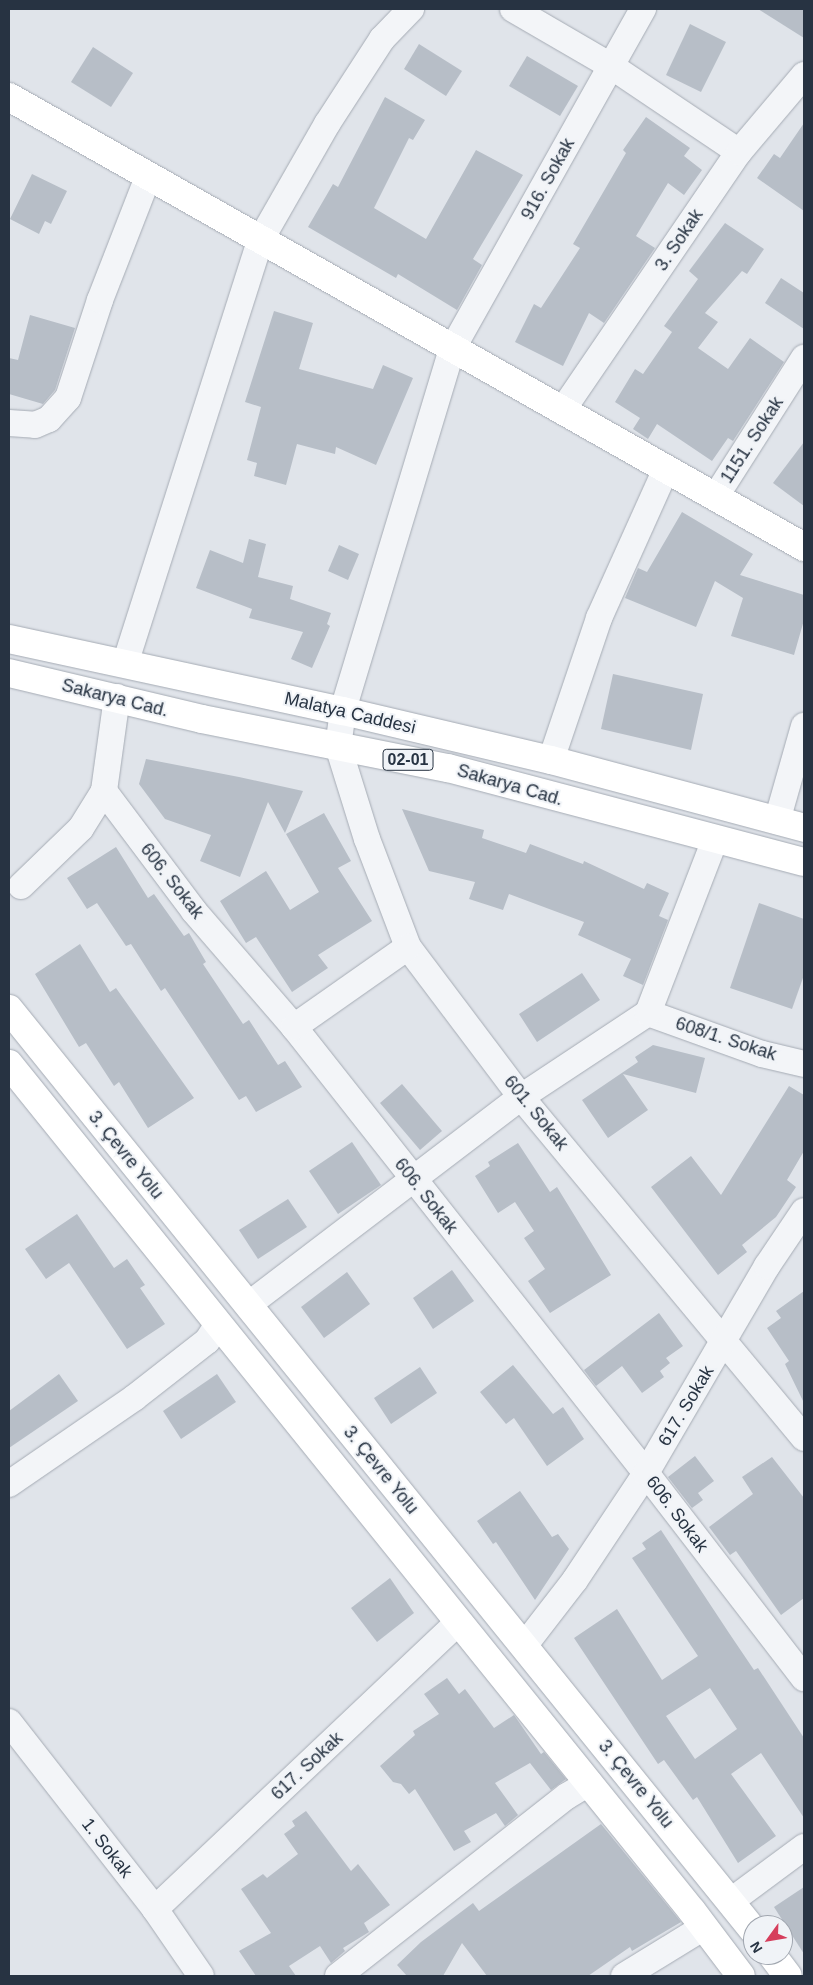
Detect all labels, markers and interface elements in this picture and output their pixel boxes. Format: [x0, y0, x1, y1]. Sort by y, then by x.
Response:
street label: 916. Sokak [517, 134, 579, 224]
street label: 3. Sokak [650, 205, 708, 275]
street label: 1151. Sokak [716, 393, 788, 487]
street label: Sakarya Cad. [59, 674, 171, 722]
street label: Malatya Caddesi [282, 687, 418, 739]
road number: 02-01 [382, 746, 434, 774]
street label: Sakarya Cad. [455, 760, 565, 810]
street label: 606. Sokak [136, 839, 208, 923]
street label: 608/1. Sokak [673, 1012, 779, 1066]
street label: 601. Sokak [499, 1071, 573, 1155]
street label: 3. Çevre Yolu [84, 1106, 168, 1204]
street label: 606. Sokak [390, 1154, 462, 1238]
street label: 617. Sokak [654, 1362, 718, 1450]
street label: 3. Çevre Yolu [339, 1421, 423, 1519]
street label: 606. Sokak [641, 1472, 713, 1556]
street label: 617. Sokak [267, 1727, 347, 1805]
street label: 3. Çevre Yolu [594, 1735, 678, 1833]
street label: 1. Sokak [77, 1814, 137, 1882]
north arrow [743, 1915, 793, 1965]
text: N [747, 1939, 766, 1956]

